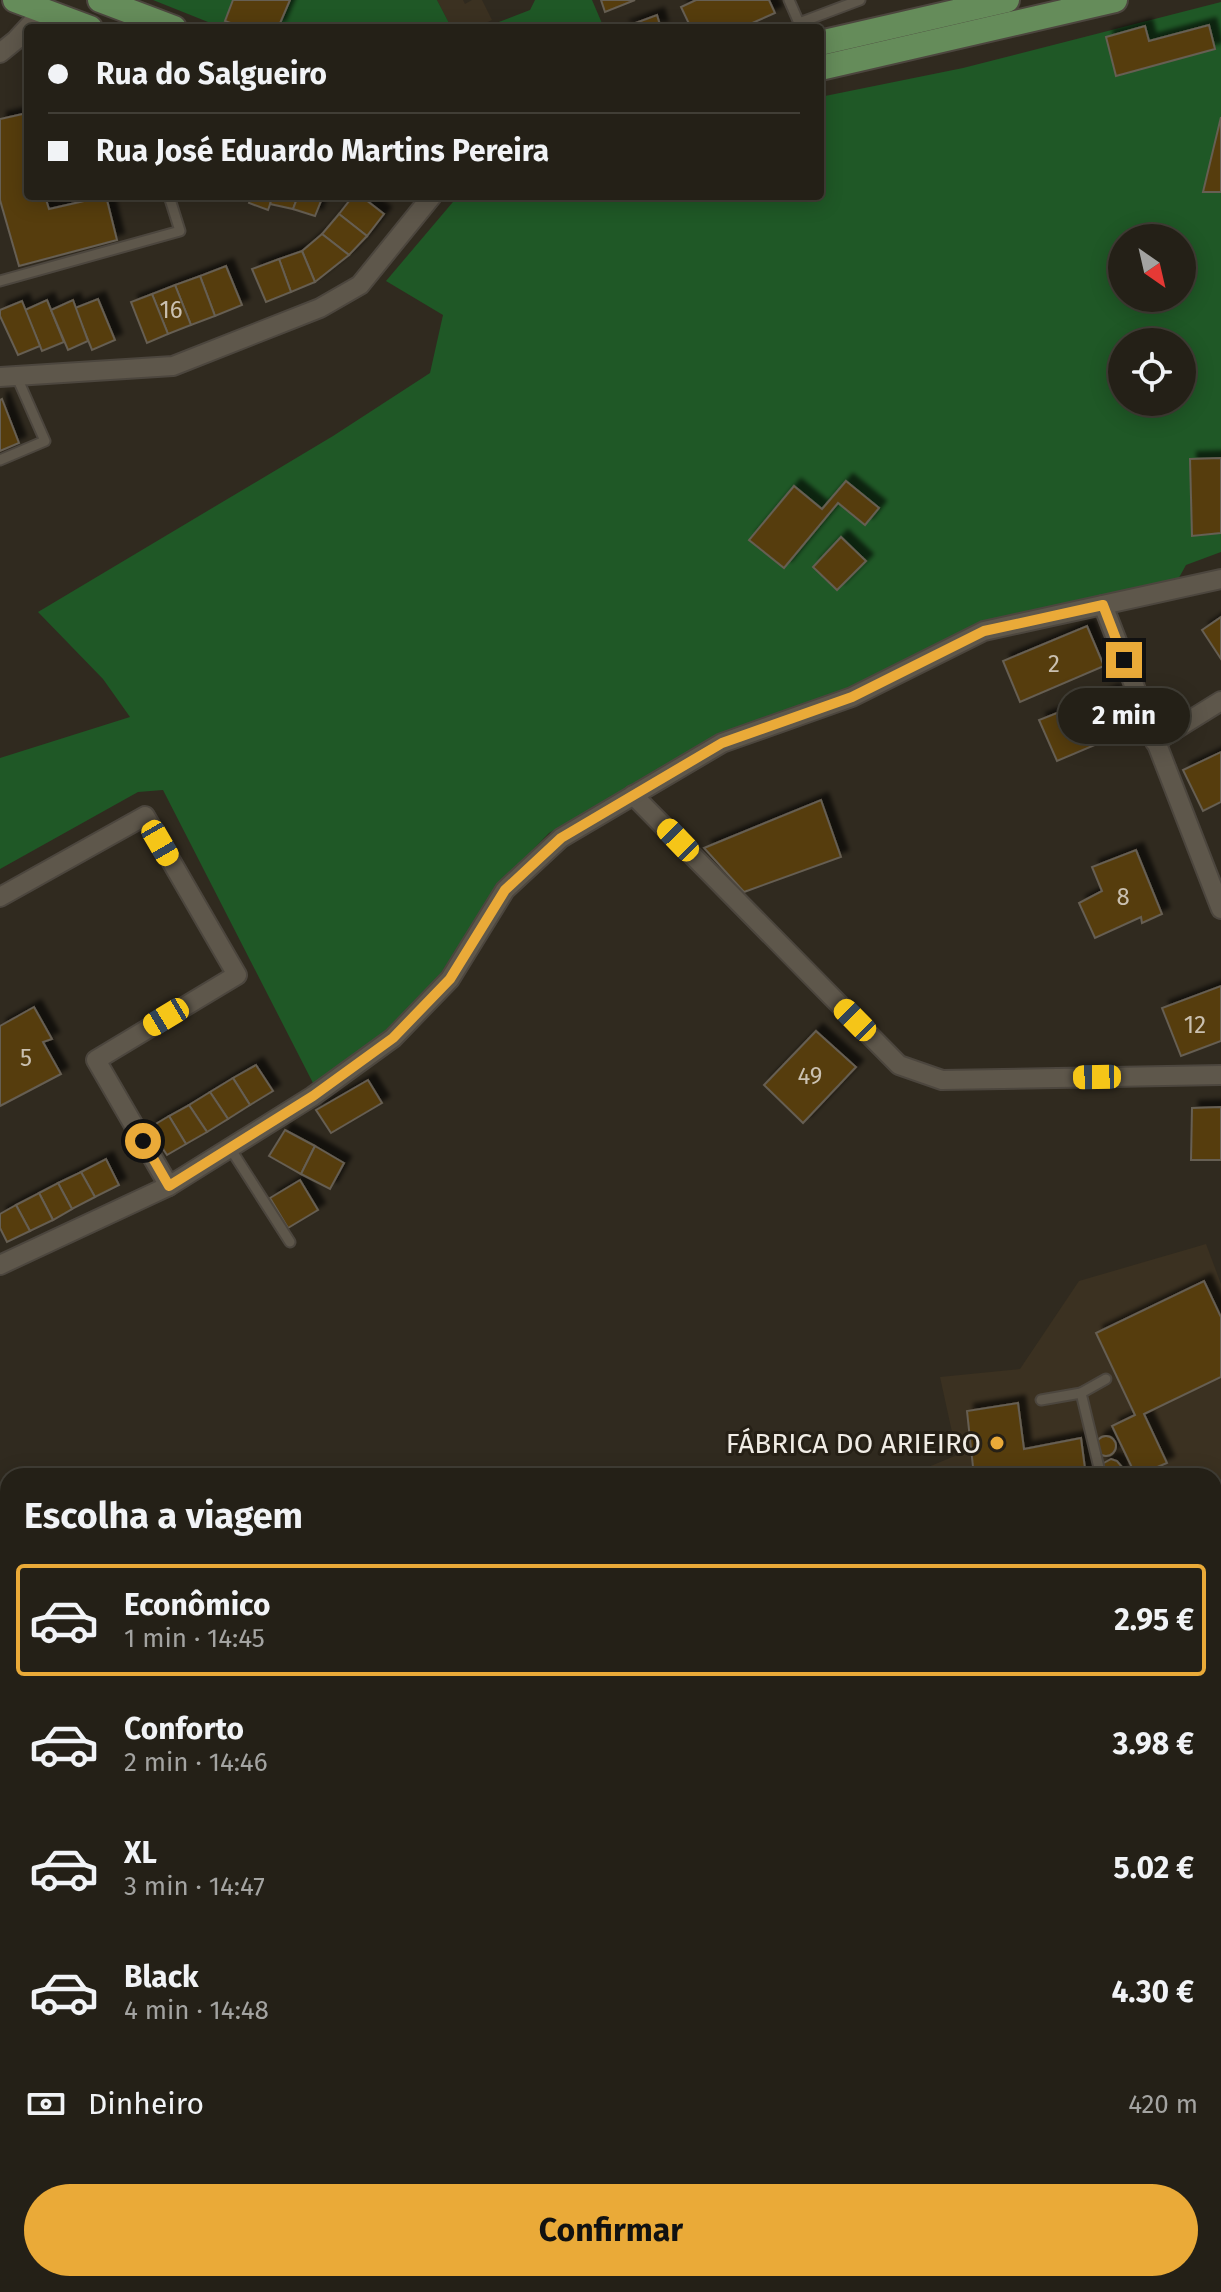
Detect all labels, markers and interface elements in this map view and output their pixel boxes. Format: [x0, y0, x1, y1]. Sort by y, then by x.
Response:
text: Rua do Salgueiro [96, 56, 327, 92]
text: Rua José Eduardo Martins Pereira [96, 133, 549, 169]
north arrow [1108, 224, 1196, 312]
map controls [1108, 224, 1196, 416]
house number: 16 [159, 296, 183, 324]
button: locate [1108, 328, 1196, 416]
route end [1106, 642, 1142, 678]
house number: 2 [1048, 650, 1060, 678]
callout: 2 min [1058, 688, 1190, 744]
text: 2 min [1092, 700, 1156, 731]
car [653, 814, 703, 866]
car [138, 816, 182, 870]
house number: 8 [1116, 883, 1130, 911]
car [139, 994, 193, 1040]
car [830, 995, 880, 1045]
house number: 12 [1184, 1011, 1206, 1039]
house number: 5 [20, 1044, 32, 1072]
house number: 49 [798, 1062, 822, 1090]
car [1073, 1065, 1121, 1089]
route start [125, 1123, 161, 1159]
place label: FÁBRICA DO ARIEIRO [726, 1427, 981, 1460]
marker: FÁBRICA DO ARIEIRO [988, 1434, 1006, 1452]
text: Escolha a viagem [24, 1494, 303, 1538]
icon: car [28, 1584, 100, 1656]
text: Econômico [124, 1587, 270, 1623]
text: 2.95 € [1114, 1602, 1194, 1638]
text: 1 min · 14:45 [124, 1623, 265, 1654]
icon: car [28, 1708, 100, 1780]
text: Conforto [124, 1711, 244, 1747]
text: 3.98 € [1113, 1726, 1194, 1762]
text: 2 min · 14:46 [124, 1747, 268, 1778]
icon: car [28, 1832, 100, 1904]
text: XL [124, 1835, 157, 1871]
text: 5.02 € [1114, 1850, 1194, 1886]
text: 3 min · 14:47 [124, 1871, 265, 1902]
icon: car [28, 1956, 100, 2028]
text: Black [124, 1959, 199, 1995]
text: 4.30 € [1111, 1974, 1194, 2010]
text: 4 min · 14:48 [124, 1995, 269, 2026]
icon: cash [24, 2082, 68, 2126]
text: Dinheiro [88, 2086, 204, 2122]
text: 420 m [1128, 2089, 1198, 2120]
button: Confirmar [24, 2184, 1198, 2276]

